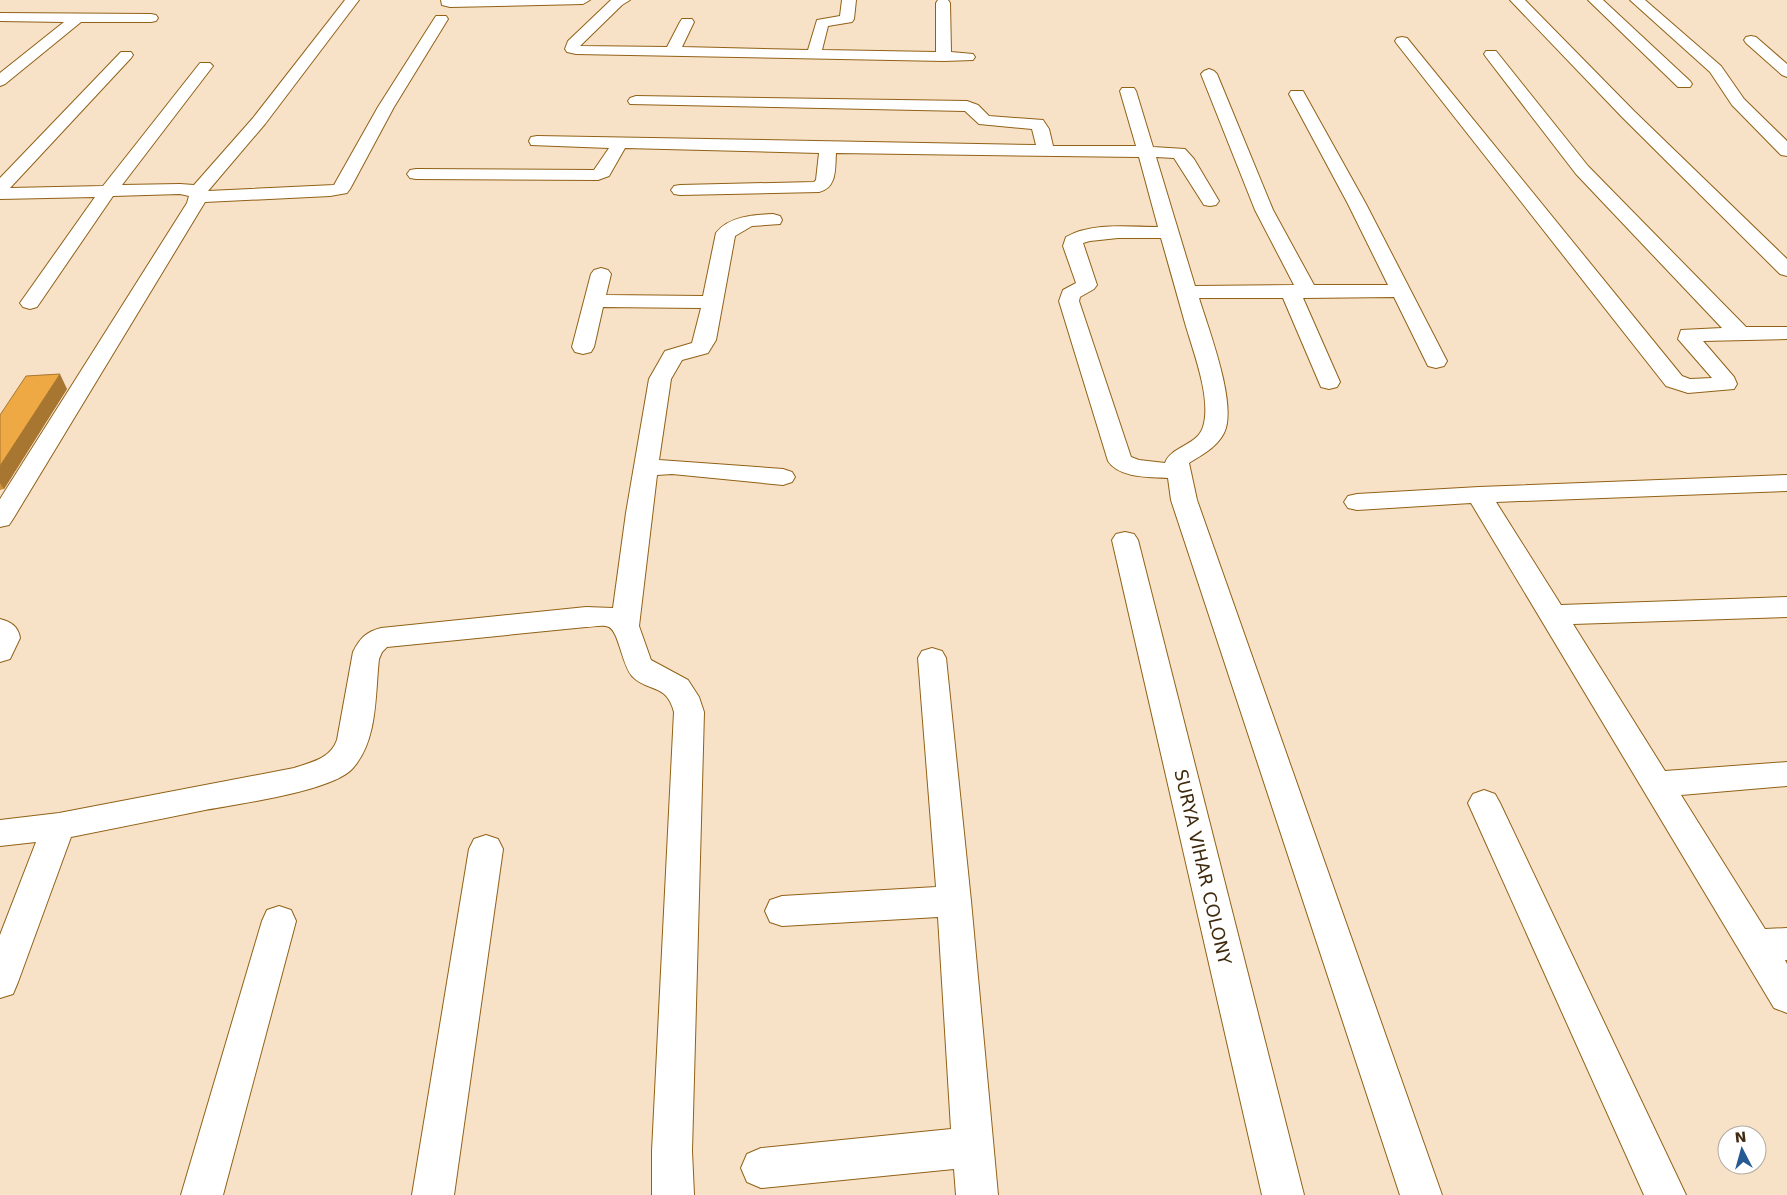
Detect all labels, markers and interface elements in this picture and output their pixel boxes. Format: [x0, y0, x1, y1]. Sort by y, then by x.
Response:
street label: SURYA VIHAR COLONY [1170, 767, 1236, 968]
north arrow [1717, 1125, 1767, 1175]
text: N [1734, 1129, 1747, 1146]

